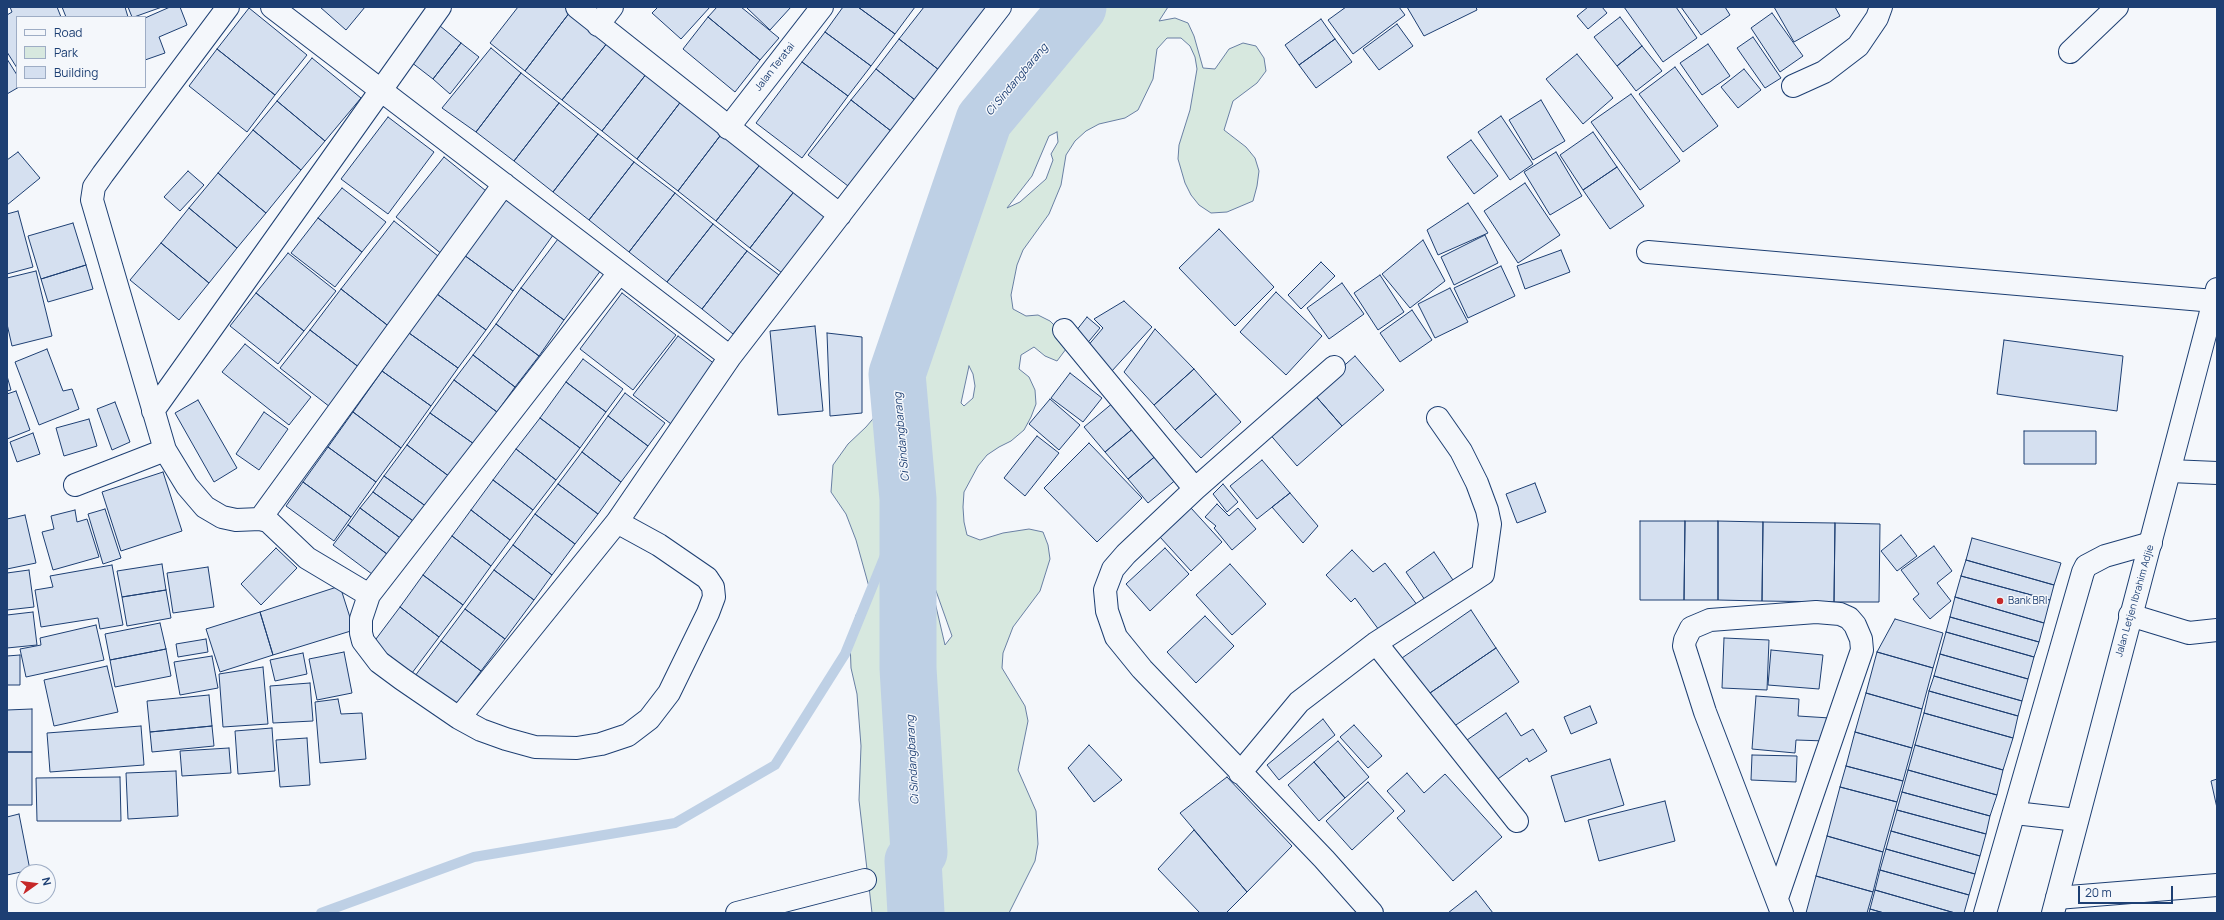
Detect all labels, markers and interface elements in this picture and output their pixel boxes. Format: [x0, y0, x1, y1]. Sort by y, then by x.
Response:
legend [16, 16, 146, 88]
text: Road [54, 24, 82, 41]
street label: Jalan Teratai [752, 40, 798, 94]
water label: Ci Sindangbarang [983, 41, 1051, 119]
text: Park [54, 44, 78, 61]
text: Building [54, 64, 98, 81]
water label: Ci Sindangbarang [892, 392, 912, 482]
street label: Jalan Letjen Ibrahim Adjie [2113, 544, 2157, 658]
place label: Bank BRI [2008, 595, 2047, 607]
marker: Bank BRI [1995, 596, 2005, 606]
water label: Ci Sindangbarang [904, 715, 922, 805]
north arrow [16, 864, 56, 904]
text: N [39, 876, 55, 887]
scale bar [2080, 878, 2175, 904]
text: 20 m [2085, 884, 2112, 901]

